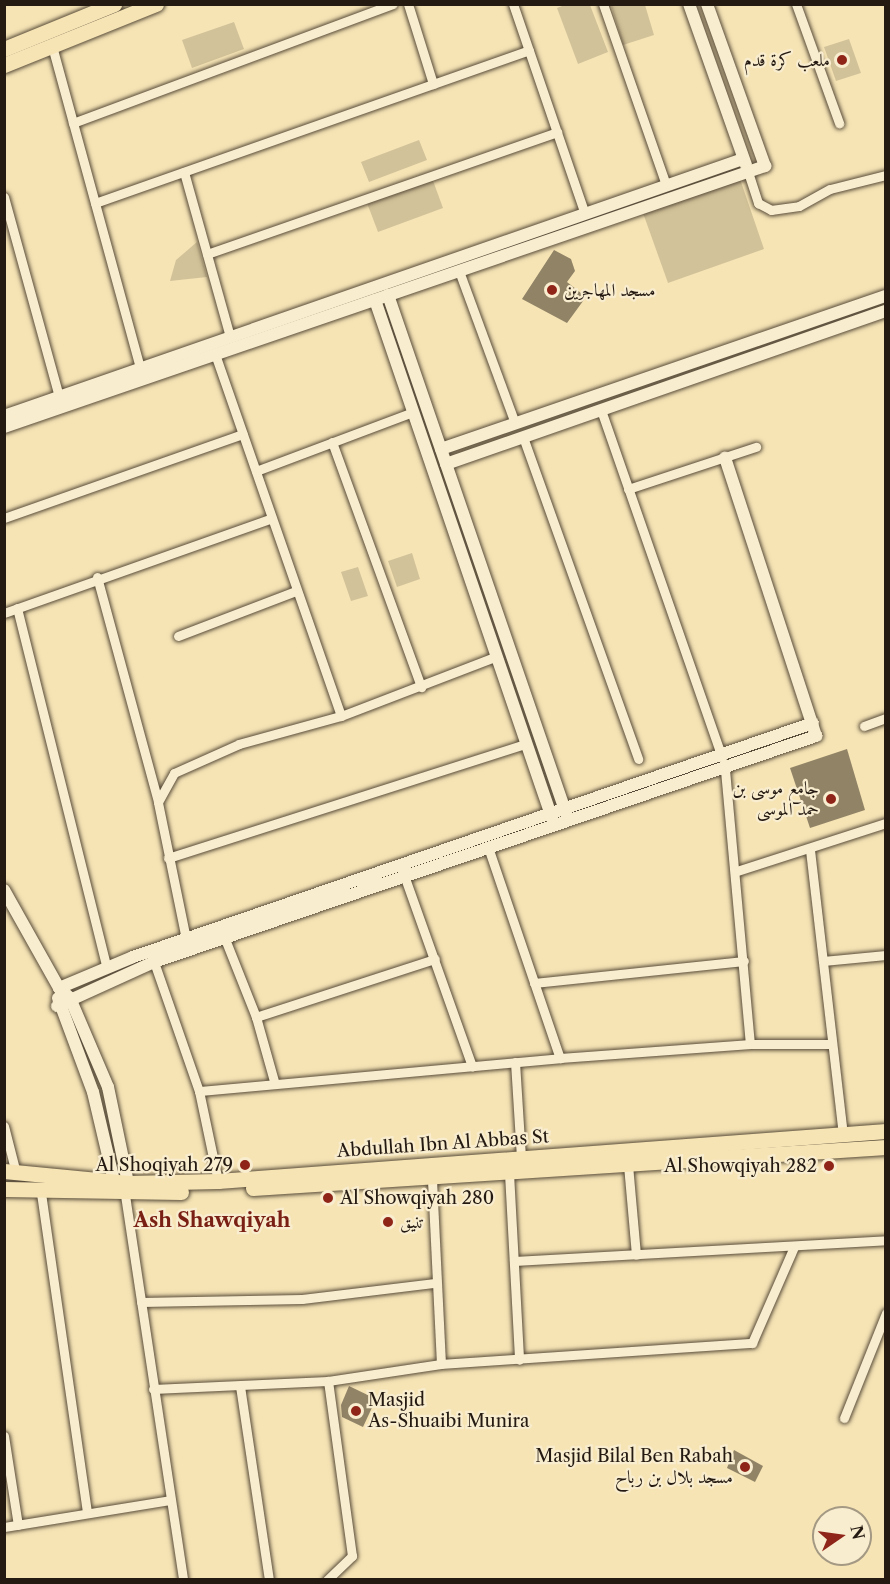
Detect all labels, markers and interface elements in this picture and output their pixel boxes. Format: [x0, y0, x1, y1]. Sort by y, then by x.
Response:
place label: ملعب كرة قدم [744, 49, 830, 71]
marker: ملعب كرة قدم [835, 53, 849, 67]
place label: مسجد المهاجرين [564, 279, 656, 301]
marker: مسجد المهاجرين [545, 283, 559, 297]
place label: جامع موسى بن حمد الموسى [733, 778, 819, 820]
marker: جامع موسى بن حمد الموسى [824, 792, 838, 806]
street label: Abdullah Ibn Al Abbas St [335, 1126, 551, 1162]
place label: Al Shoqiyah 279 [95, 1154, 233, 1176]
place label: Al Showqiyah 282 [664, 1155, 817, 1177]
marker: Al Shoqiyah 279 [238, 1158, 252, 1172]
marker: Al Showqiyah 282 [822, 1159, 836, 1173]
place label: Al Showqiyah 280 [340, 1187, 494, 1209]
marker: Al Showqiyah 280 [321, 1191, 335, 1205]
district label: Ash Shawqiyah [134, 1208, 290, 1232]
place label: تنيق [400, 1211, 424, 1233]
marker: تنيق [381, 1215, 395, 1229]
place label: Masjid As-Shuaibi Munira [368, 1390, 529, 1432]
marker: Masjid As-Shuaibi Munira [349, 1404, 363, 1418]
place label: Masjid Bilal Ben Rabah مسجد بلال بن رباح [535, 1446, 733, 1488]
marker: Masjid Bilal Ben Rabah مسجد بلال بن رباح [738, 1460, 752, 1474]
north arrow [812, 1506, 872, 1566]
text: N [846, 1523, 869, 1541]

